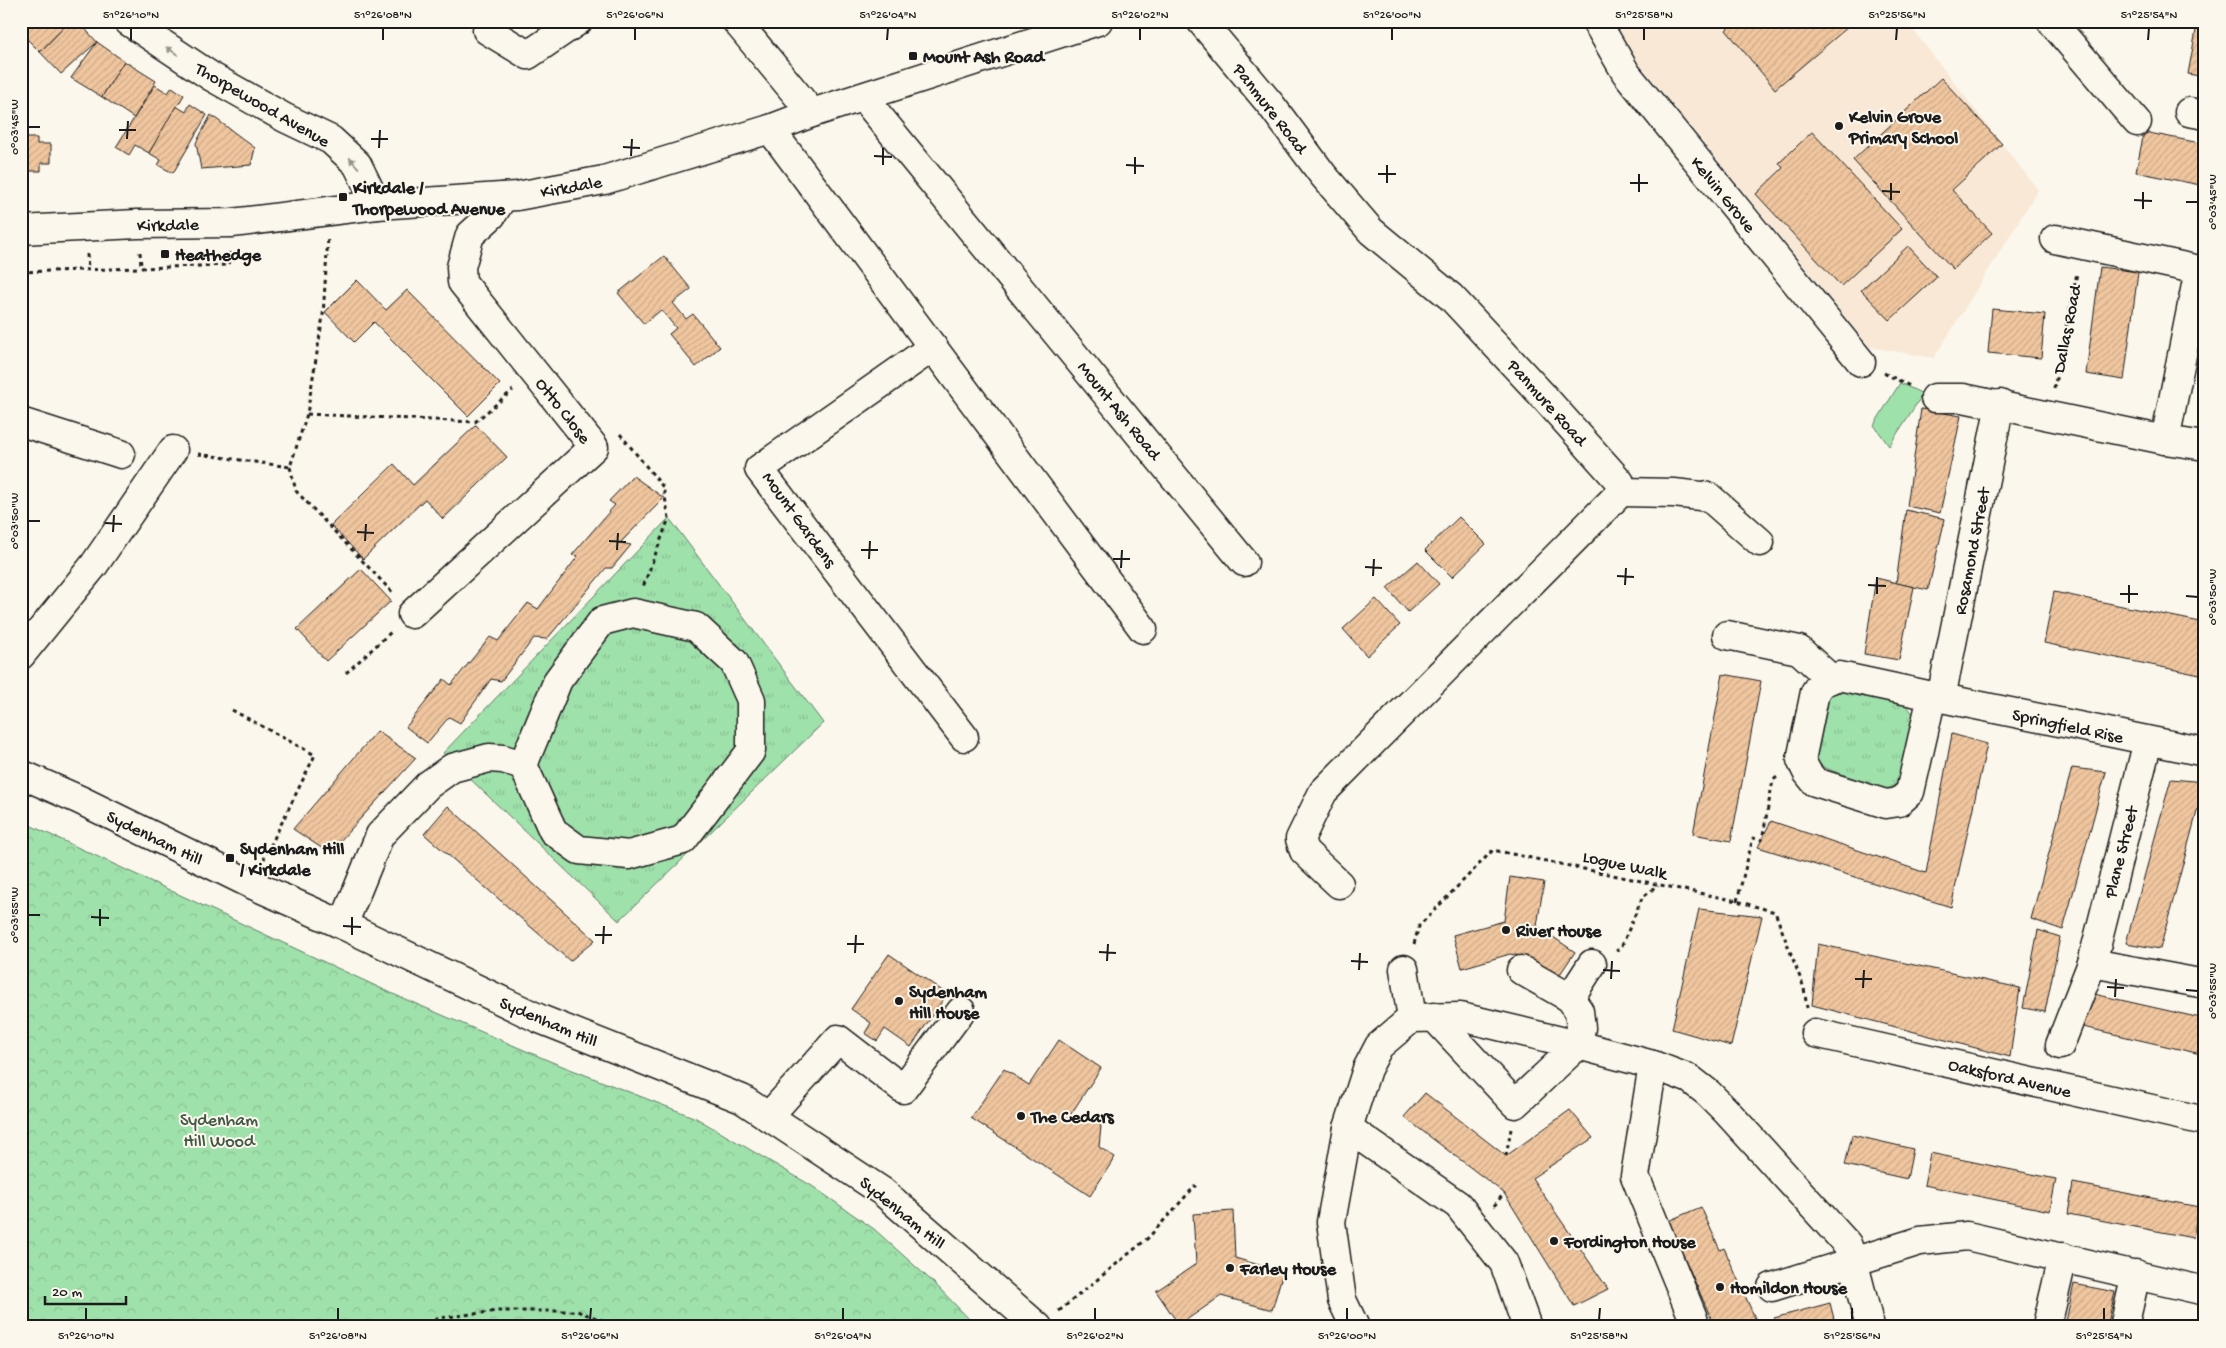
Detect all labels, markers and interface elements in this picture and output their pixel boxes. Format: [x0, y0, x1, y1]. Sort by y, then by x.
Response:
text: 51°26'10"N [103, 9, 159, 23]
text: 51°26'08"N [354, 9, 412, 23]
text: 51°26'06"N [606, 9, 664, 23]
text: 51°26'04"N [860, 9, 917, 23]
text: 51°26'02"N [1111, 9, 1169, 23]
text: 51°26'00"N [1363, 9, 1421, 23]
text: 51°25'58"N [1615, 9, 1673, 23]
text: 51°25'56"N [1868, 9, 1926, 23]
text: 51°25'54"N [2121, 9, 2177, 23]
one-way arrow [165, 46, 178, 55]
place label: Mount Ash Road [923, 48, 1046, 69]
marker: Mount Ash Road [907, 50, 919, 62]
street label: Thorpewood Avenue [190, 59, 333, 154]
street label: Panmure Road [1227, 59, 1312, 160]
text: 0°03'45"W [9, 99, 23, 155]
place label: Kelvin Grove Primary School [1848, 108, 1958, 150]
marker: Kelvin Grove Primary School [1833, 120, 1845, 132]
street label: Kelvin Grove [1685, 153, 1760, 239]
one-way arrow [348, 157, 360, 169]
street label: Kirkdale [539, 173, 604, 204]
text: 0°03'45"W [2207, 174, 2221, 230]
place label: Kirkdale / Thorpewood Avenue [351, 179, 506, 221]
marker: Kirkdale / Thorpewood Avenue [337, 191, 349, 203]
street label: Kirkdale [137, 215, 200, 238]
place label: Heathedge [175, 246, 262, 267]
marker: Heathedge [159, 248, 171, 260]
street label: Dallas Road [2049, 282, 2088, 377]
street label: Panmure Road [1501, 355, 1591, 452]
street label: Mount Ash Road [1072, 358, 1165, 466]
street label: Otto Close [530, 374, 595, 449]
street label: Mount Gardens [756, 469, 841, 574]
street label: Rosamond Street [1951, 485, 1996, 617]
text: 0°03'50"W [9, 493, 23, 549]
text: 0°03'50"W [2207, 569, 2221, 625]
street label: Springfield Rise [2010, 705, 2126, 750]
street label: Plane Street [2101, 803, 2144, 902]
street label: Sydenham Hill [102, 807, 205, 872]
place label: Sydenham Hill / Kirkdale [239, 840, 344, 882]
street label: Logue Walk [1580, 847, 1670, 886]
marker: Sydenham Hill / Kirkdale [224, 852, 236, 864]
text: 0°03'55"W [9, 887, 23, 943]
place label: River House [1515, 922, 1602, 943]
marker: River House [1500, 924, 1512, 936]
text: 0°03'55"W [2207, 963, 2221, 1019]
place label: Sydenham Hill House [909, 983, 987, 1025]
street label: Sydenham Hill [496, 993, 600, 1053]
marker: Sydenham Hill House [893, 995, 905, 1007]
street label: Oaksford Avenue [1946, 1055, 2074, 1104]
place label: The Cedars [1029, 1108, 1115, 1129]
marker: The Cedars [1015, 1110, 1027, 1122]
park label: Sydenham Hill Wood [180, 1111, 258, 1153]
street label: Sydenham Hill [854, 1173, 949, 1255]
place label: Fordington House [1563, 1233, 1696, 1254]
marker: Fordington House [1548, 1235, 1560, 1247]
place label: Farley House [1239, 1260, 1337, 1281]
marker: Farley House [1224, 1262, 1236, 1274]
scale bar [45, 1273, 126, 1305]
place label: Homildon House [1730, 1279, 1848, 1300]
marker: Homildon House [1714, 1281, 1726, 1293]
text: 20 m [52, 1284, 82, 1302]
text: 51°26'10"N [58, 1330, 114, 1344]
text: 51°26'08"N [309, 1330, 367, 1344]
text: 51°26'06"N [561, 1330, 619, 1344]
text: 51°26'04"N [815, 1330, 872, 1344]
text: 51°26'02"N [1066, 1330, 1124, 1344]
text: 51°26'00"N [1318, 1330, 1376, 1344]
text: 51°25'58"N [1570, 1330, 1628, 1344]
text: 51°25'56"N [1823, 1330, 1881, 1344]
text: 51°25'54"N [2076, 1330, 2132, 1344]

